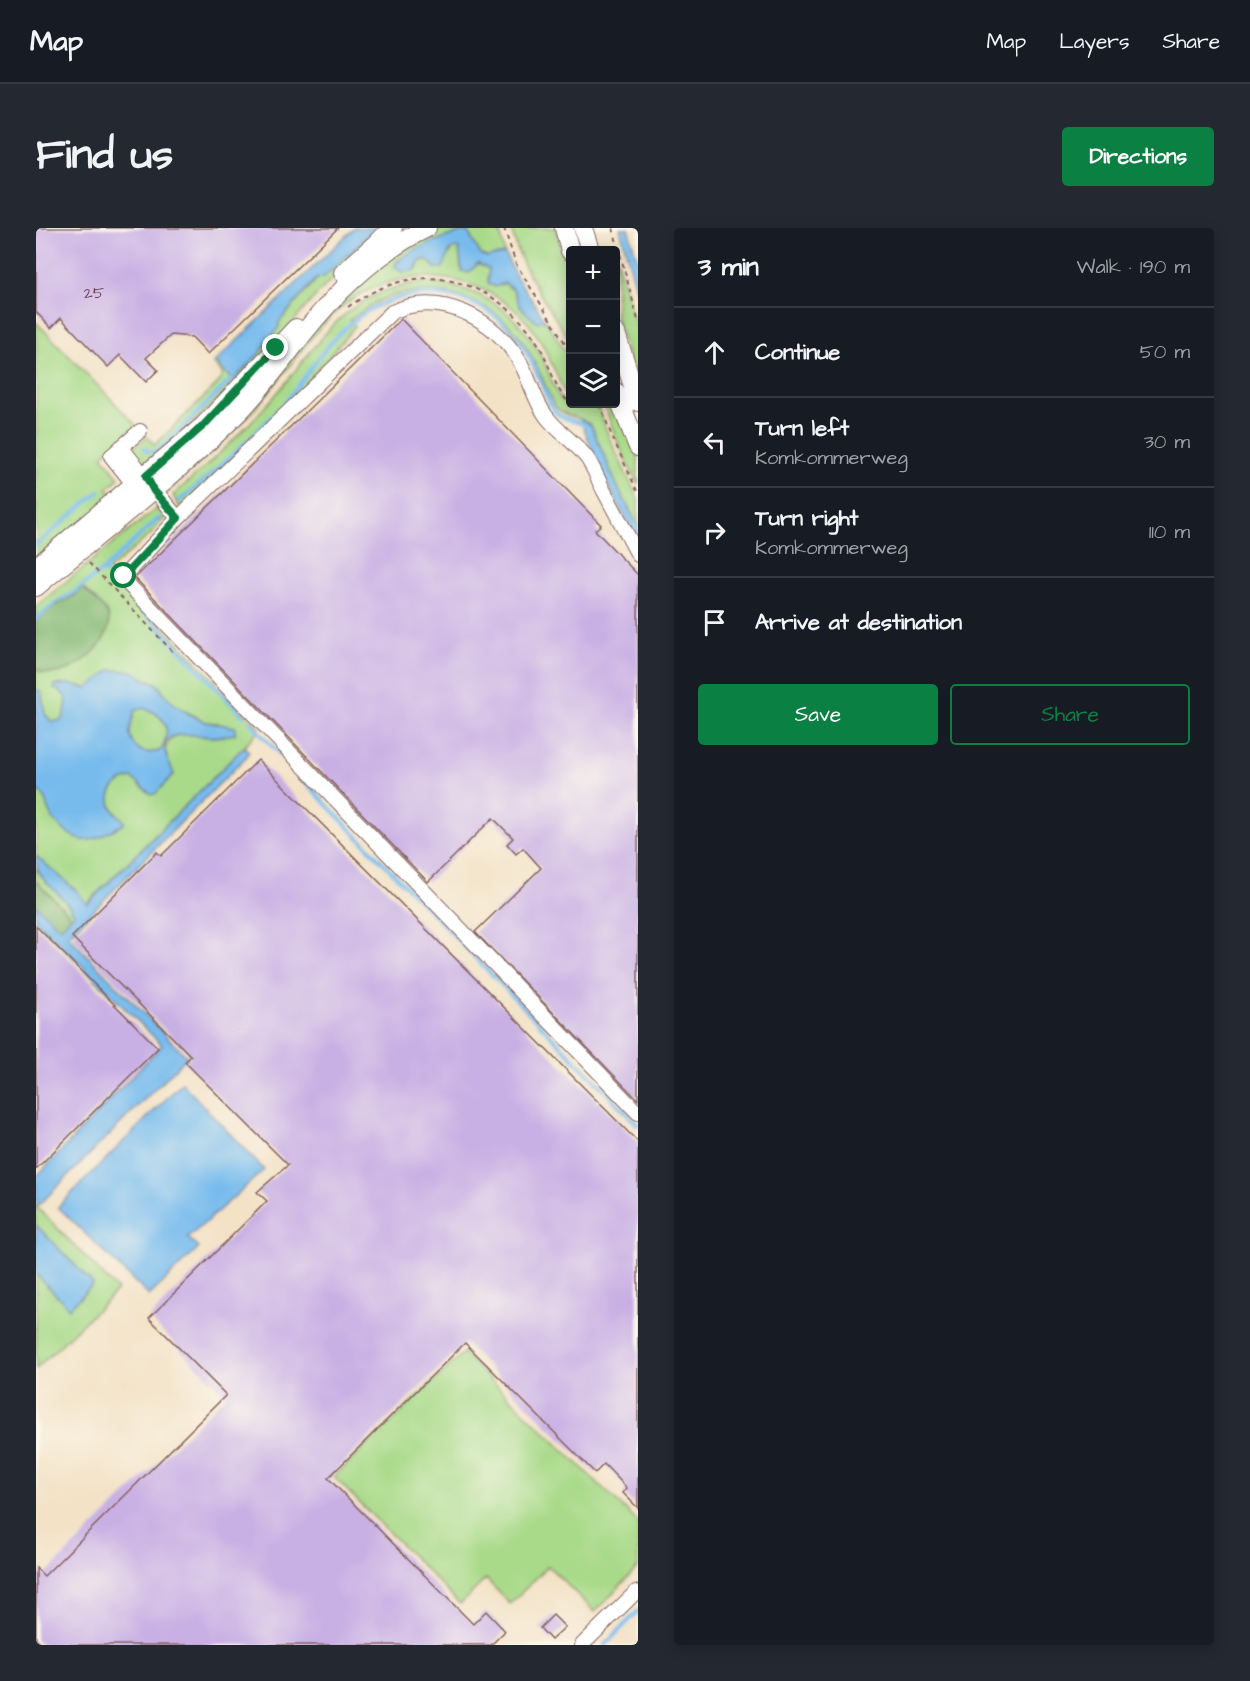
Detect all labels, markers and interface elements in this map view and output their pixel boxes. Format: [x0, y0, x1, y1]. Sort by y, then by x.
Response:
text: Map [30, 22, 83, 61]
text: Map [986, 27, 1026, 56]
text: Layers [1059, 27, 1129, 56]
text: Share [1162, 27, 1220, 56]
text: Find us [36, 127, 173, 185]
button: Directions [1062, 127, 1214, 186]
map controls [566, 246, 620, 408]
button: + [566, 246, 620, 300]
text: 3 min [698, 249, 759, 285]
text: Walk · 190 m [1077, 253, 1190, 281]
house number: 25 [84, 282, 105, 304]
button: − [566, 300, 620, 354]
route end [262, 334, 288, 360]
icon: ahead [698, 336, 731, 369]
text: Continue [755, 337, 840, 368]
text: 50 m [1140, 338, 1190, 366]
button: layers [566, 354, 620, 408]
text: Turn left [755, 413, 849, 444]
icon: left [698, 426, 731, 459]
text: 30 m [1144, 428, 1190, 456]
text: Komkommerweg [755, 444, 908, 472]
text: Turn right [755, 503, 858, 534]
icon: right [698, 516, 731, 549]
text: 110 m [1149, 518, 1190, 546]
text: Komkommerweg [755, 534, 908, 562]
route start [110, 562, 136, 588]
icon: arrive [698, 606, 731, 639]
text: Arrive at destination [755, 607, 962, 638]
button: Save [698, 684, 938, 745]
button: Share [950, 684, 1190, 745]

